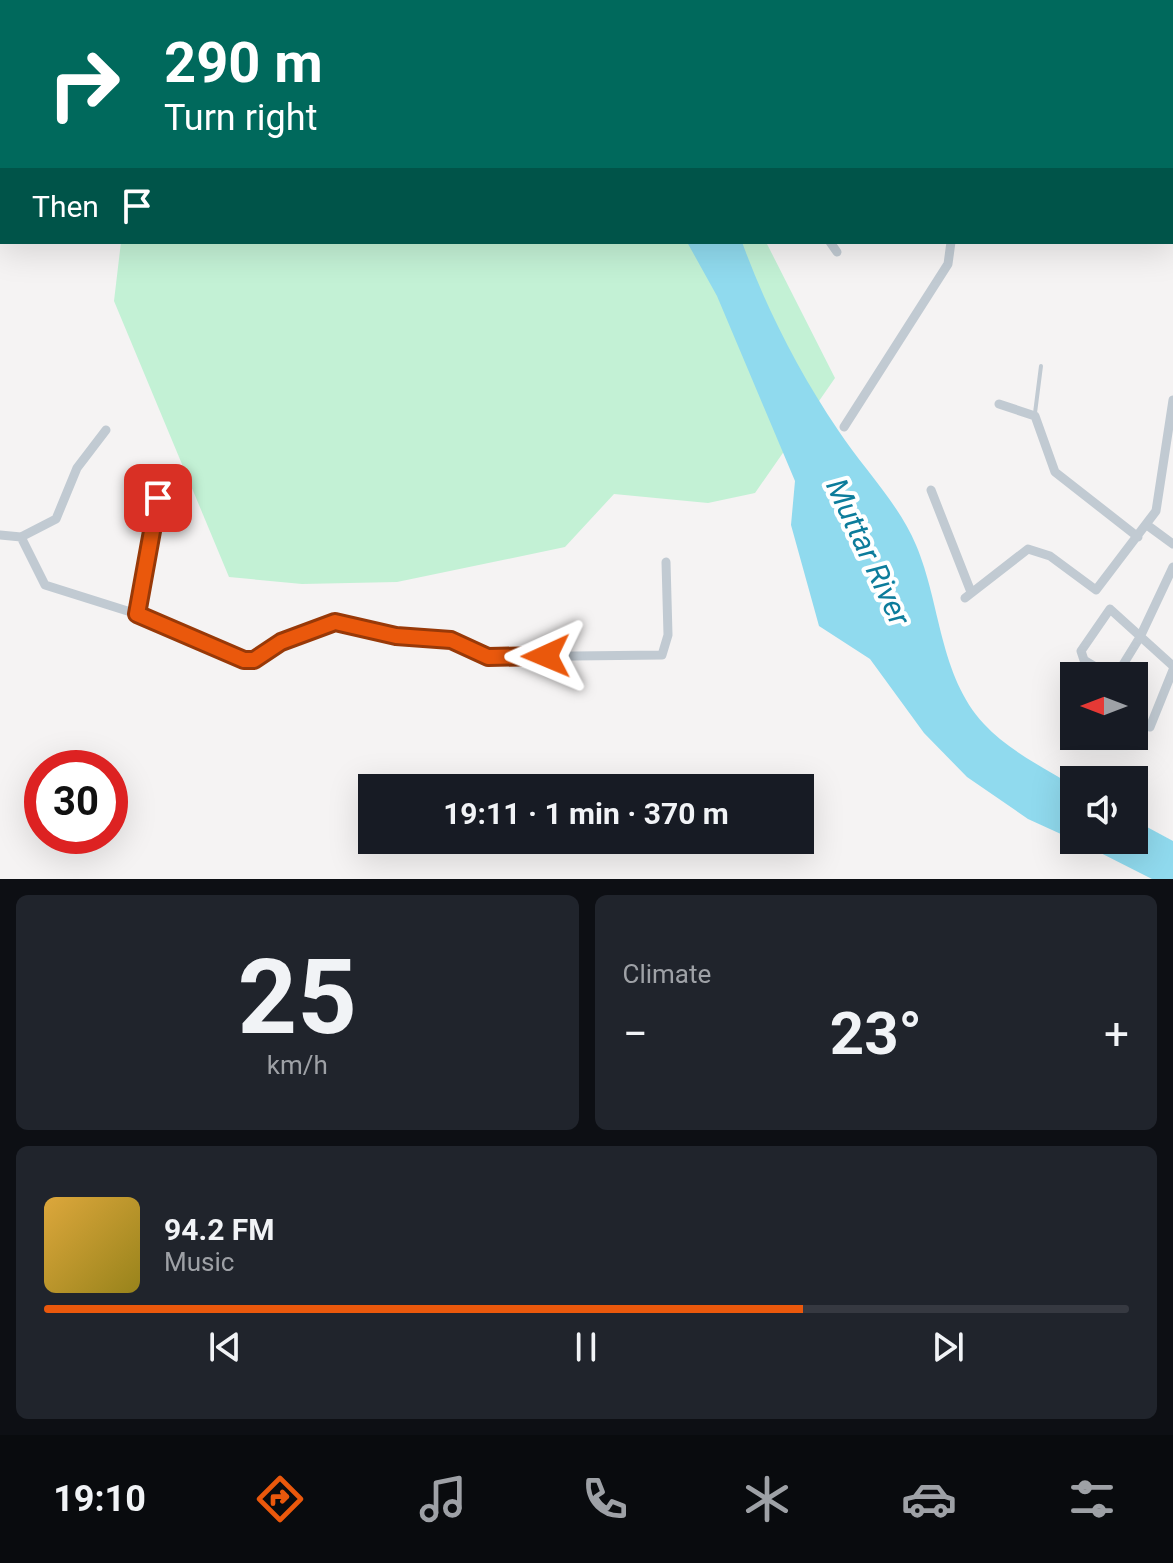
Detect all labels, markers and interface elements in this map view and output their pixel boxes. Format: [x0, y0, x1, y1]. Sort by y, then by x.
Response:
text: 290 m [164, 30, 323, 96]
icon: right [32, 32, 136, 136]
text: Turn right [164, 97, 317, 139]
icon: arrive [115, 184, 159, 228]
text: Then [32, 189, 99, 224]
pin [124, 464, 192, 532]
water label: Muttar River [819, 473, 918, 632]
icon: arrive [136, 476, 180, 520]
position arrow [504, 614, 588, 698]
north arrow [1060, 662, 1148, 750]
map controls [1060, 662, 1148, 854]
speed limit sign: 30 [24, 750, 128, 854]
button: sound [1060, 766, 1148, 854]
text: 19:11 · 1 min · 370 m [443, 796, 729, 831]
text: 25 [238, 937, 357, 1058]
text: Climate [623, 959, 711, 989]
text: 23° [830, 998, 922, 1069]
text: − [623, 1008, 648, 1060]
text: + [1104, 1008, 1129, 1060]
text: km/h [267, 1050, 328, 1080]
text: 94.2 FM [164, 1212, 275, 1247]
text: Music [164, 1247, 234, 1277]
icon: previous [203, 1325, 247, 1369]
icon: pause [564, 1325, 608, 1369]
icon: next [926, 1325, 970, 1369]
icon: directions [252, 1471, 308, 1527]
icon: music [415, 1471, 471, 1527]
icon: phone [577, 1471, 633, 1527]
icon: climate [739, 1471, 795, 1527]
icon: car [901, 1471, 957, 1527]
icon: filters [1064, 1471, 1120, 1527]
text: 19:10 [53, 1478, 146, 1520]

